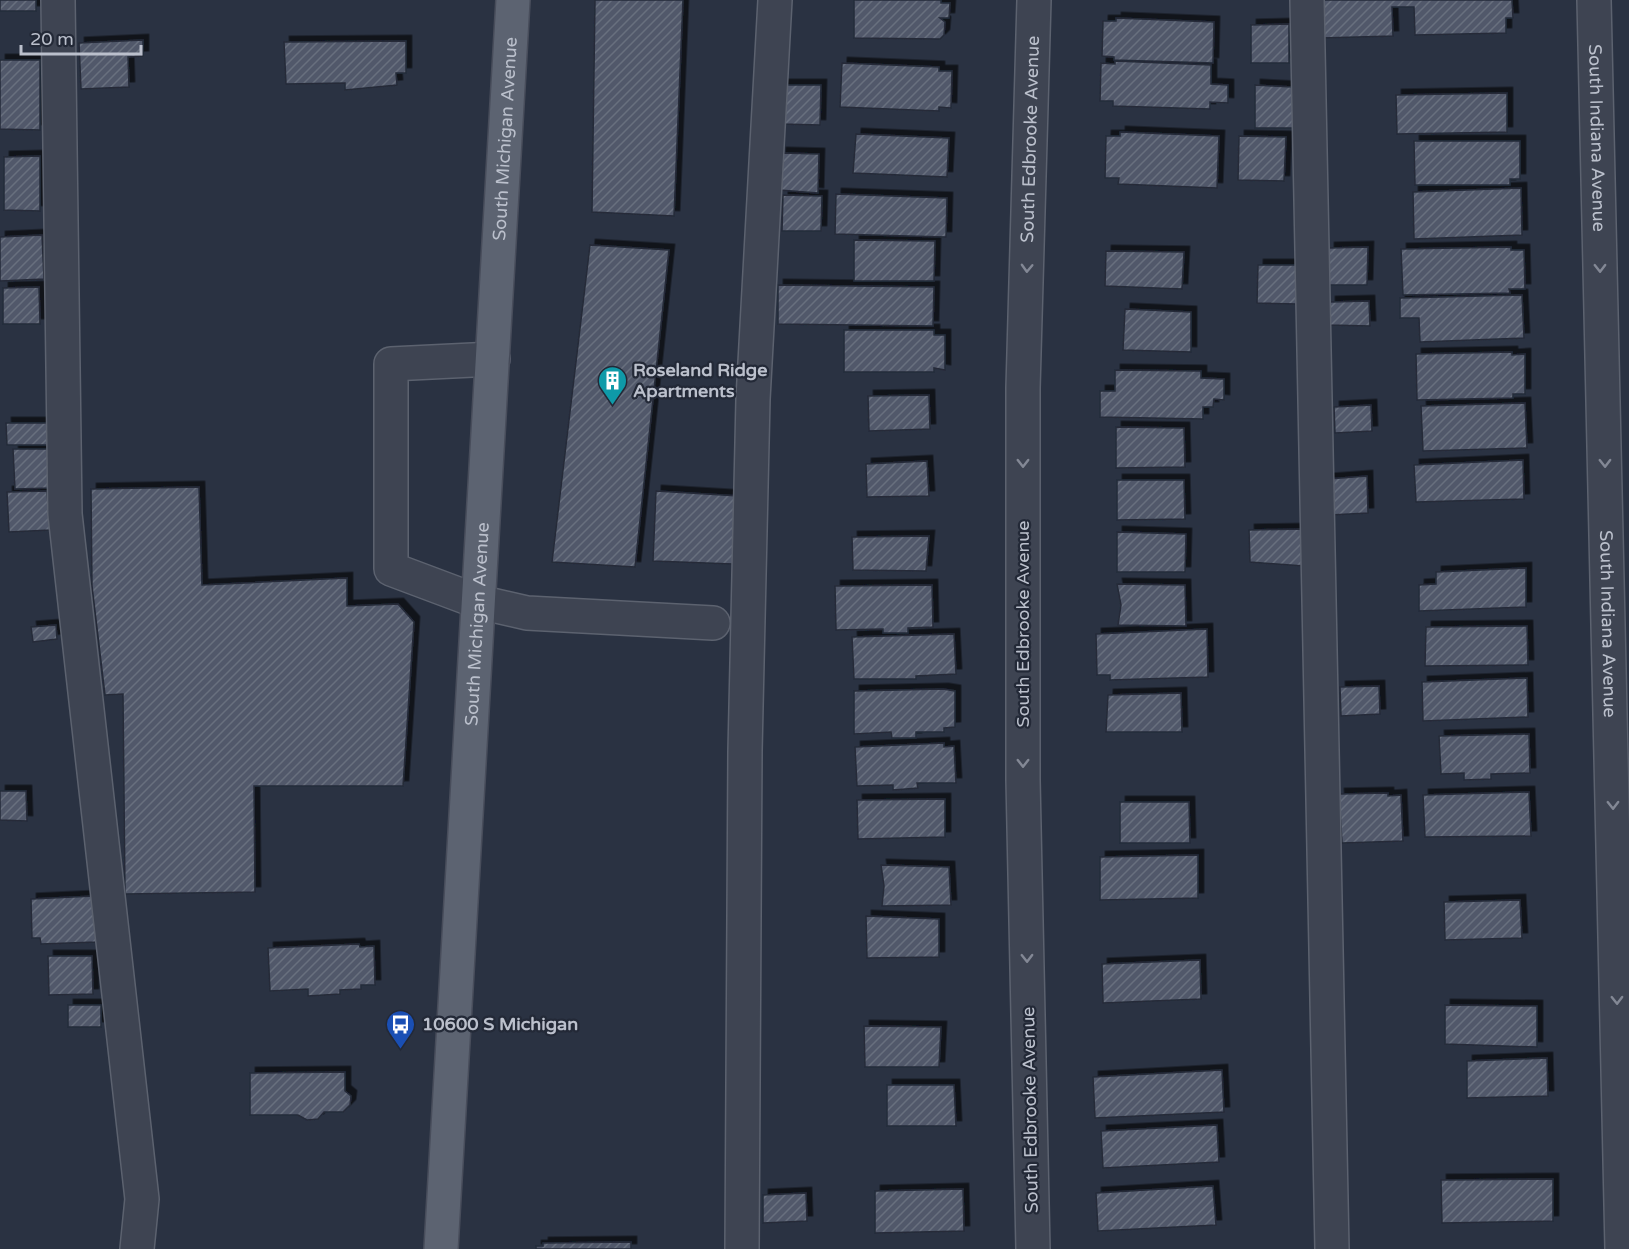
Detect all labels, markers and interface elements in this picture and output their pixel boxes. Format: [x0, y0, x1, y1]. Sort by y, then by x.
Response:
scale bar [21, 18, 141, 56]
text: 20 m [30, 28, 74, 50]
street label: South Edbrooke Avenue [1016, 35, 1044, 243]
street label: South Michigan Avenue [488, 36, 522, 241]
street label: South Indiana Avenue [1584, 44, 1610, 232]
one-way arrow [1020, 264, 1033, 273]
one-way arrow [1594, 264, 1607, 273]
place label: Roseland Ridge Apartments [633, 359, 767, 402]
building icon: Roseland Ridge Apartments [596, 364, 628, 406]
one-way arrow [1017, 459, 1029, 468]
one-way arrow [1599, 459, 1611, 468]
street label: South Edbrooke Avenue [1012, 521, 1034, 727]
street label: South Michigan Avenue [460, 522, 494, 726]
street label: South Indiana Avenue [1595, 530, 1621, 718]
one-way arrow [1017, 759, 1029, 768]
one-way arrow [1607, 801, 1619, 810]
one-way arrow [1020, 954, 1033, 963]
one-way arrow [1611, 996, 1623, 1005]
street label: South Edbrooke Avenue [1017, 1006, 1043, 1214]
bus stop icon: 10600 S Michigan [385, 1008, 417, 1050]
place label: 10600 S Michigan [422, 1013, 578, 1035]

